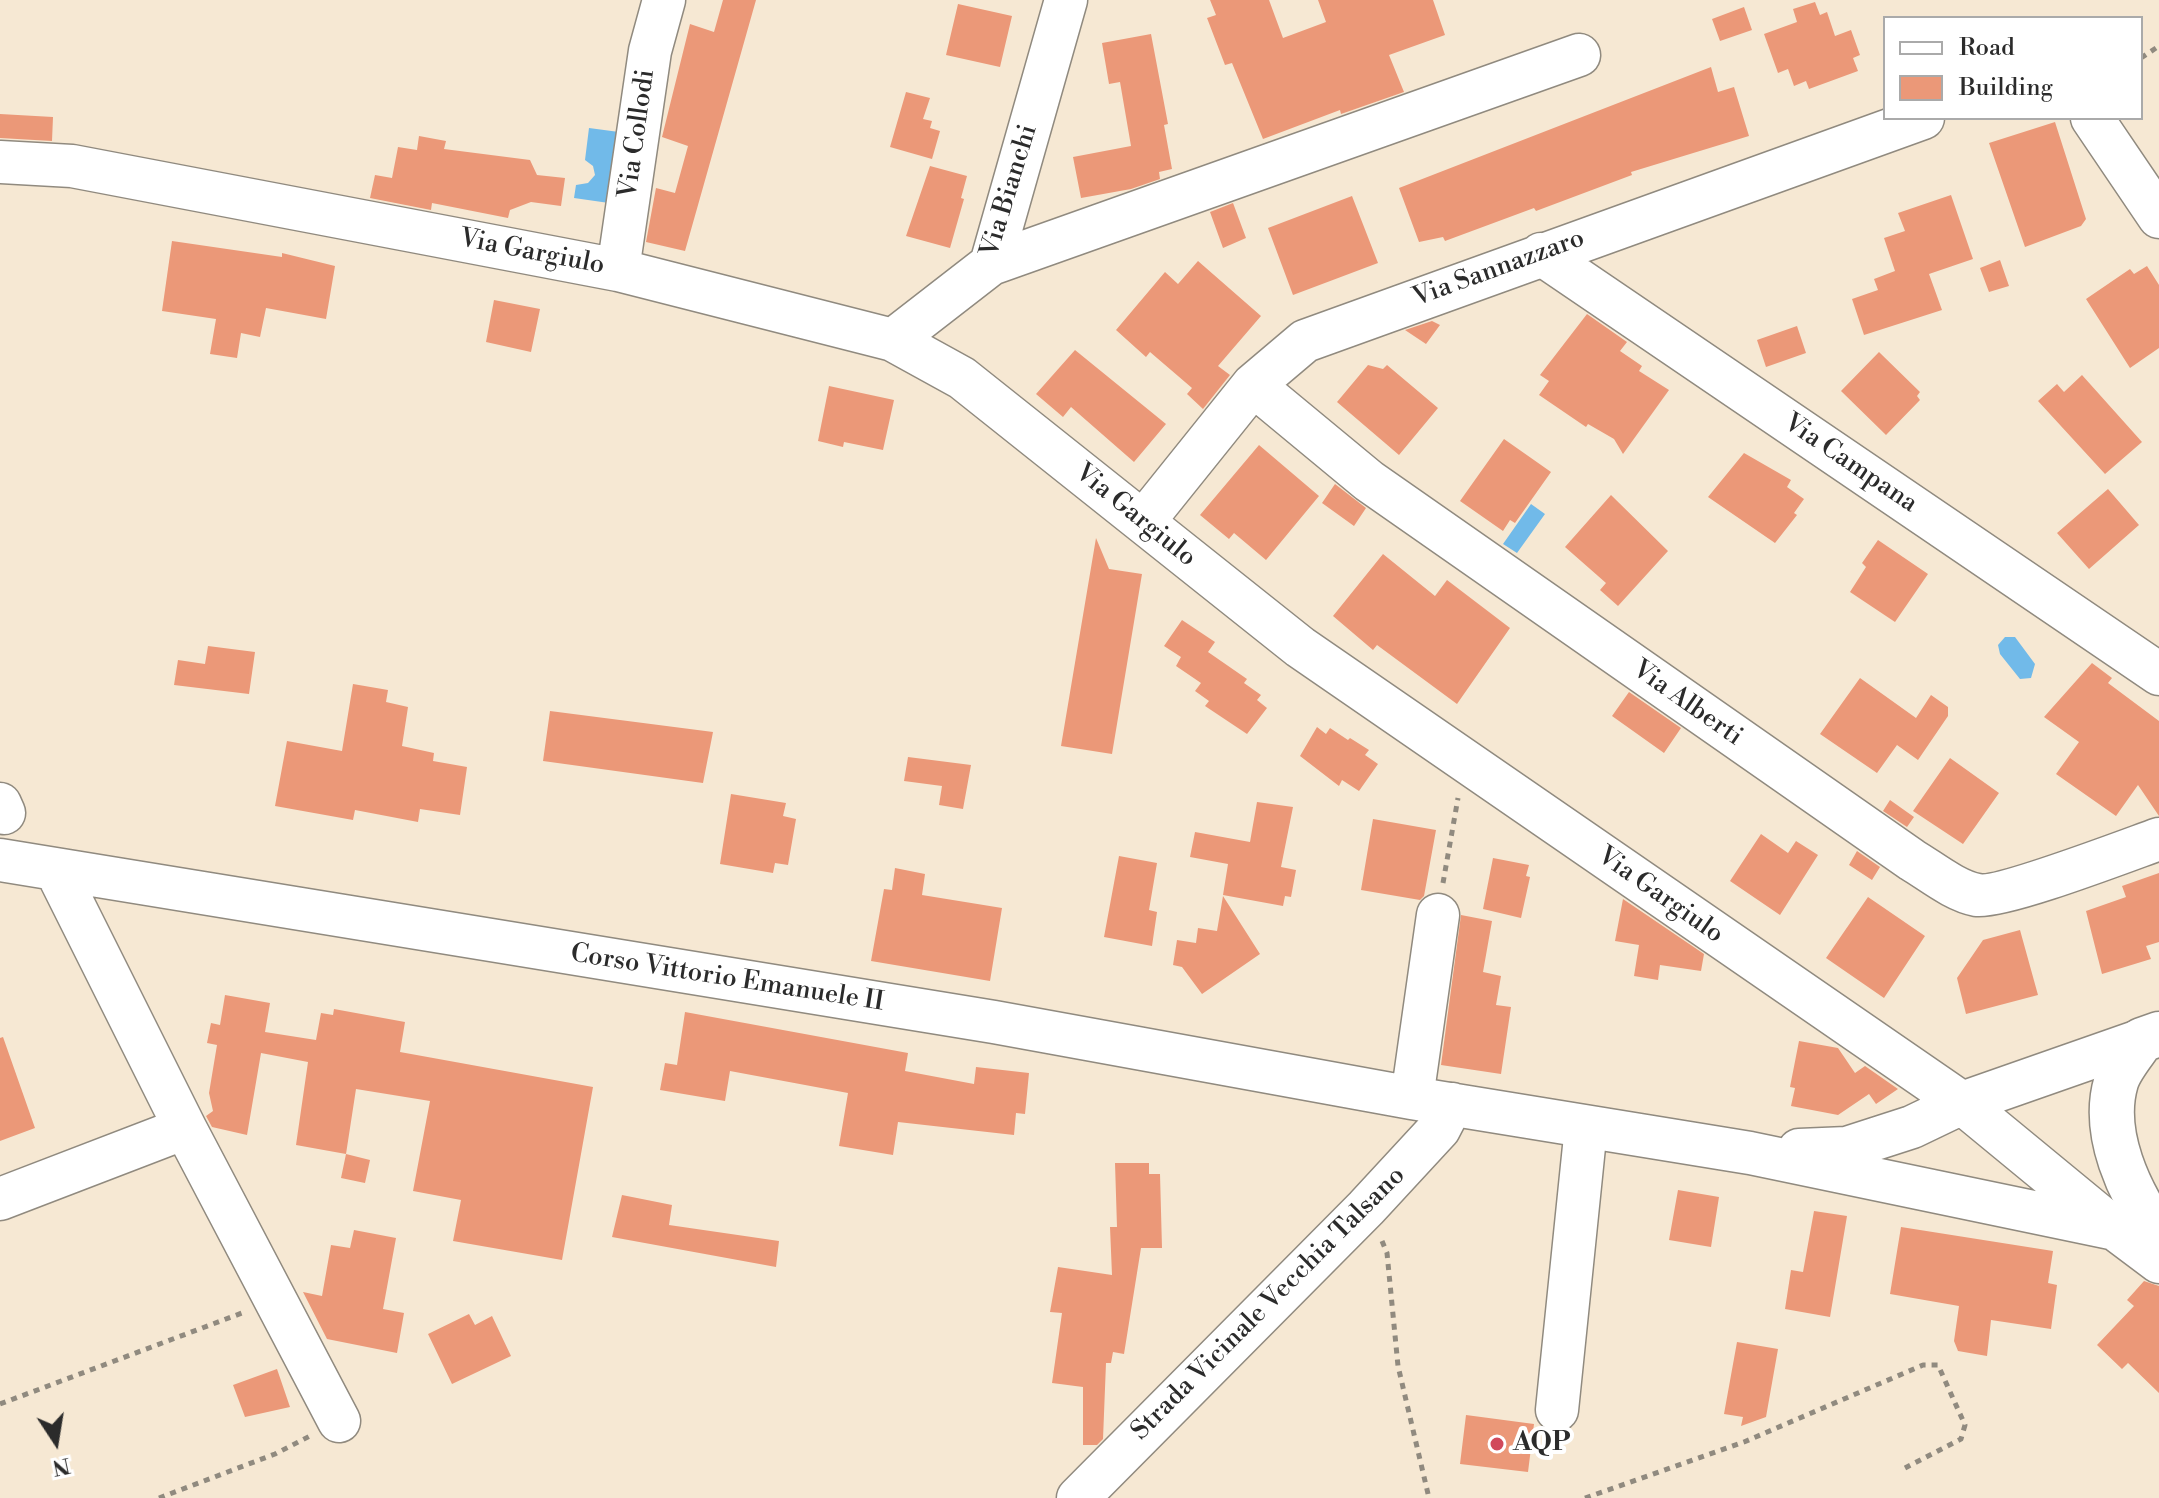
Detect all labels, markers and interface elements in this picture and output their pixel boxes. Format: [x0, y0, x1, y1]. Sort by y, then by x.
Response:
legend [1883, 16, 2143, 120]
text: Road [1959, 33, 2015, 63]
street label: Via Collodi [614, 67, 662, 201]
text: Building [1959, 73, 2053, 103]
street label: Via Bianchi [975, 121, 1045, 261]
street label: Via Gargiulo [457, 224, 607, 282]
street label: Via Sannazzaro [1409, 224, 1589, 314]
street label: Via Campana [1777, 408, 1923, 520]
street label: Via Gargiulo [1068, 458, 1202, 574]
street label: Via Alberti [1626, 655, 1748, 753]
street label: Via Gargiulo [1591, 841, 1729, 951]
street label: Corso Vittorio Emanuele II [568, 939, 886, 1019]
street label: Strada Vicinale Vecchia Talsano [1126, 1161, 1412, 1447]
north arrow [16, 1402, 96, 1482]
place label: AQP [1513, 1428, 1570, 1460]
marker: AQP [1488, 1435, 1506, 1453]
text: N [50, 1451, 72, 1481]

